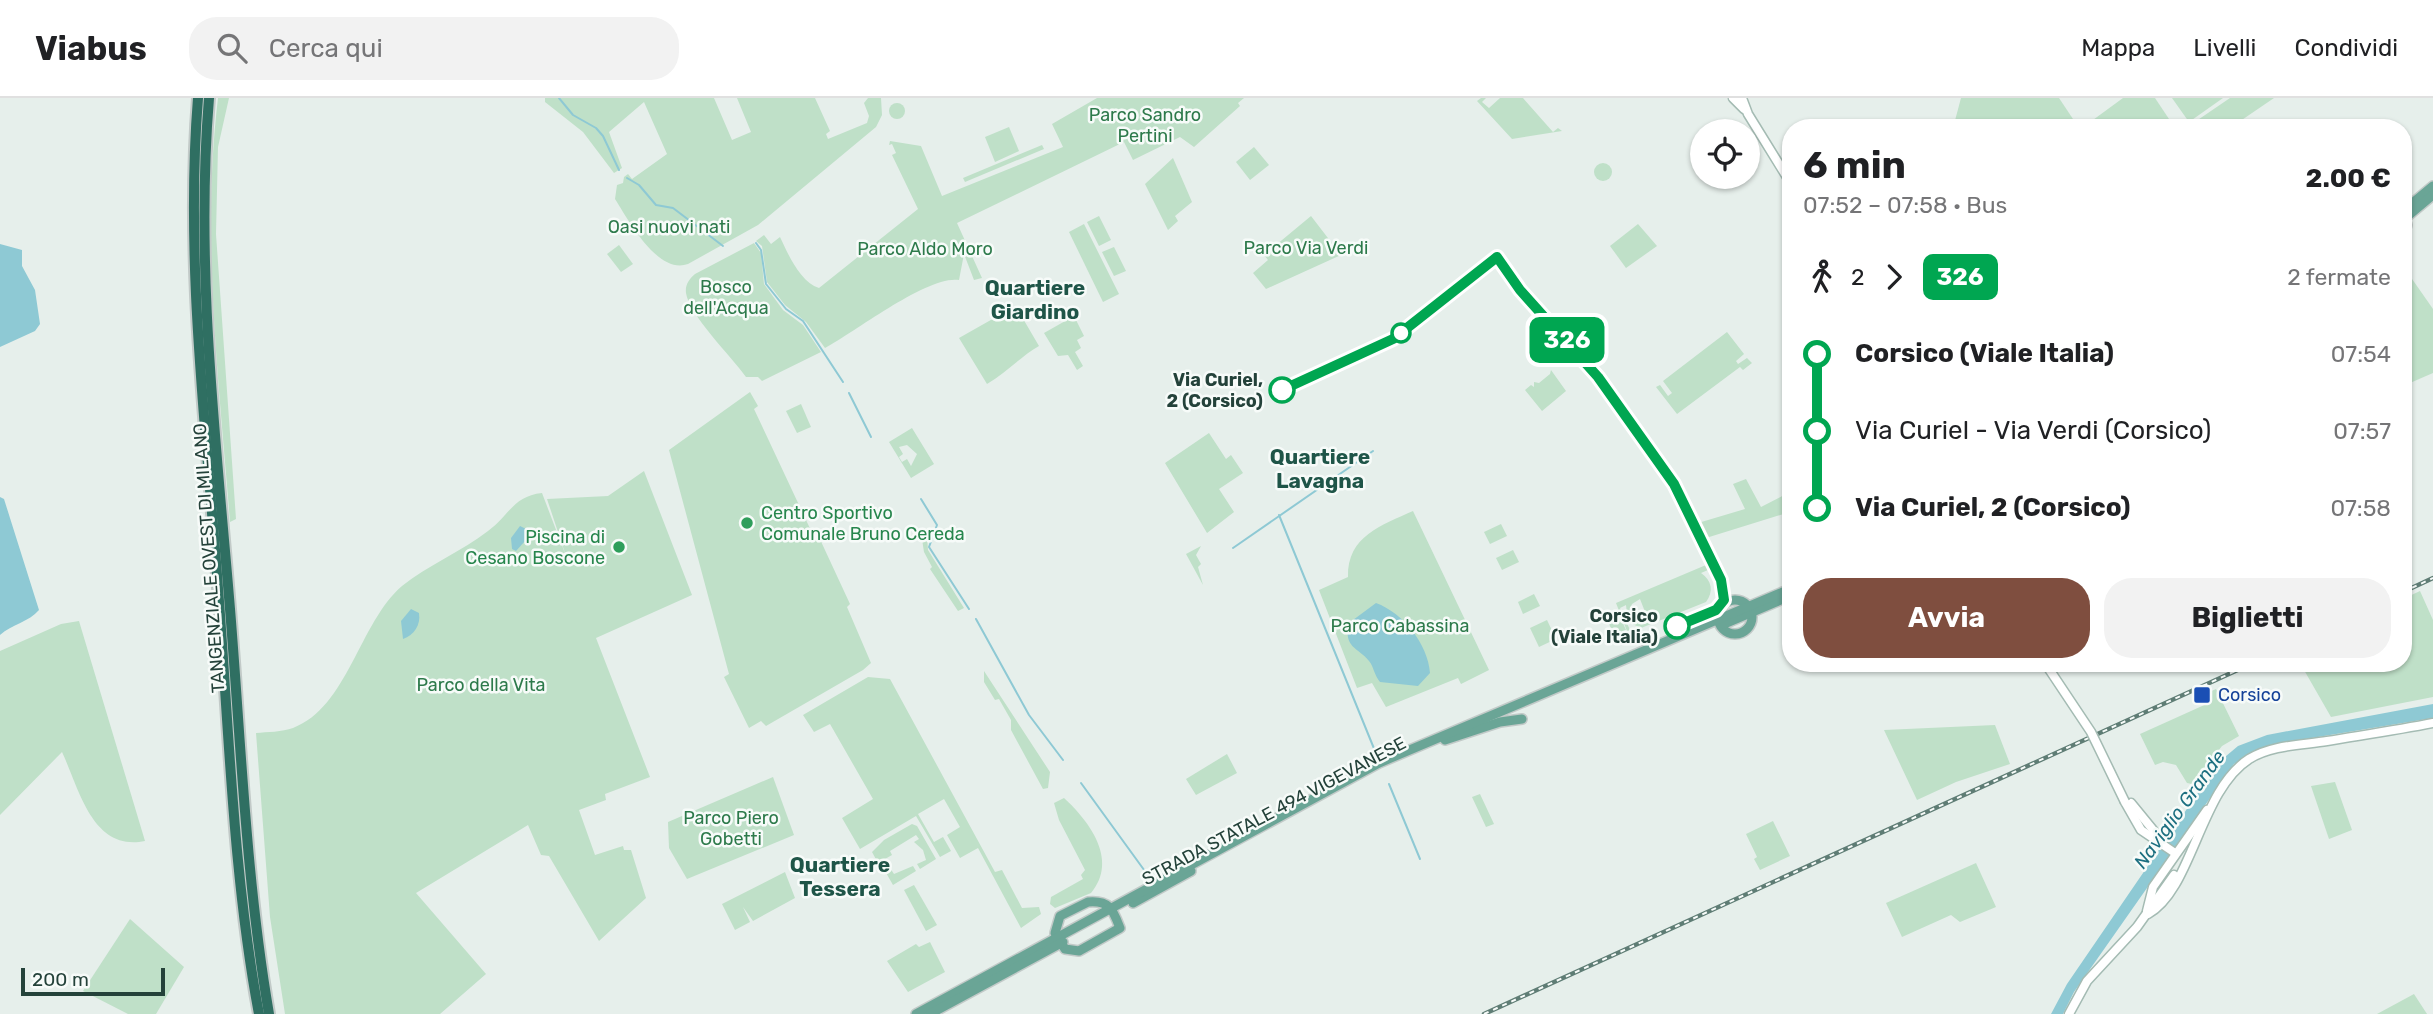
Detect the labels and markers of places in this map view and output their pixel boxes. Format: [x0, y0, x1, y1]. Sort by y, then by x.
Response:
unlabelled marker [1391, 323, 1411, 343]
place label: Via Curiel, 2 (Corsico) [1166, 369, 1263, 412]
marker: Via Curiel, 2 (Corsico) [1269, 377, 1295, 403]
place label: Centro Sportivo Comunale Bruno Cereda [761, 502, 965, 545]
marker: Centro Sportivo Comunale Bruno Cereda [739, 515, 755, 531]
place label: Piscina di Cesano Boscone [465, 526, 605, 569]
marker: Piscina di Cesano Boscone [611, 539, 627, 555]
place label: Corsico (Viale Italia) [1551, 605, 1658, 648]
marker: Corsico (Viale Italia) [1664, 613, 1690, 639]
place label: Corsico [2218, 684, 2281, 706]
marker: Corsico [2192, 685, 2212, 705]

